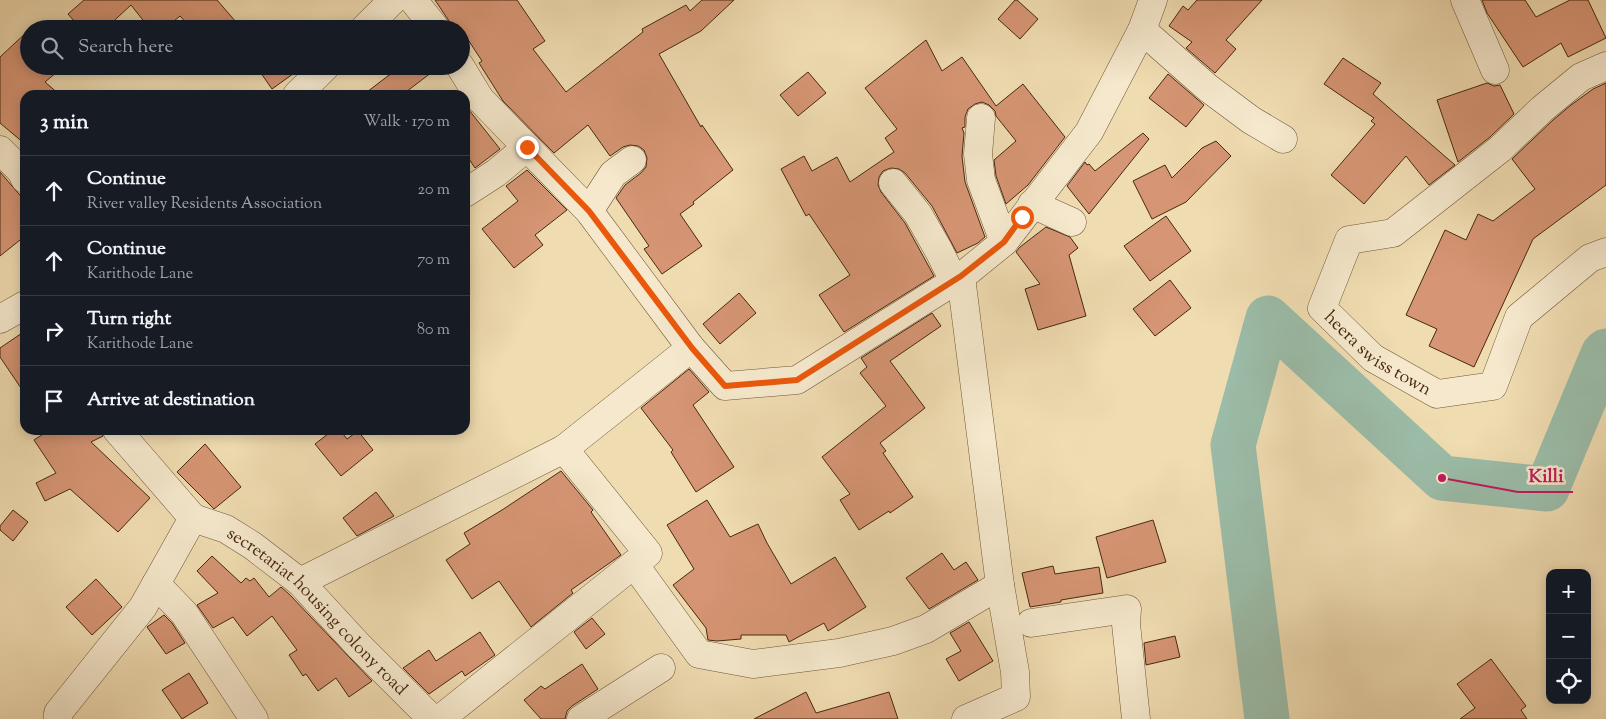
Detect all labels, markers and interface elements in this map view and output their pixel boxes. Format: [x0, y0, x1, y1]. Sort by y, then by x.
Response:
search box [20, 20, 470, 75]
icon: search [38, 34, 66, 62]
text: Search here [78, 34, 173, 61]
text: 3 min [40, 108, 89, 138]
text: Walk · 170 m [363, 111, 450, 134]
route end [516, 136, 539, 159]
text: Continue [87, 166, 166, 193]
icon: ahead [40, 177, 68, 205]
text: 20 m [417, 179, 450, 202]
text: River valley Residents Association [87, 193, 322, 216]
route start [1011, 206, 1034, 229]
text: Continue [87, 236, 166, 263]
icon: ahead [40, 247, 68, 275]
text: 70 m [417, 249, 450, 272]
text: Karithode Lane [87, 263, 193, 286]
text: Turn right [87, 306, 171, 333]
street label: heera swiss town [1317, 306, 1436, 403]
icon: right [40, 317, 68, 345]
text: 80 m [417, 319, 450, 342]
text: Karithode Lane [87, 333, 193, 356]
icon: arrive [40, 387, 68, 415]
text: Arrive at destination [87, 387, 255, 414]
callout: Killi [1518, 458, 1573, 492]
text: Killi [1528, 464, 1564, 491]
street label: secretariat housing colony road [221, 522, 412, 702]
map controls [1546, 569, 1591, 704]
button: + [1546, 569, 1591, 614]
button: − [1546, 614, 1591, 659]
button: locate [1546, 659, 1591, 704]

